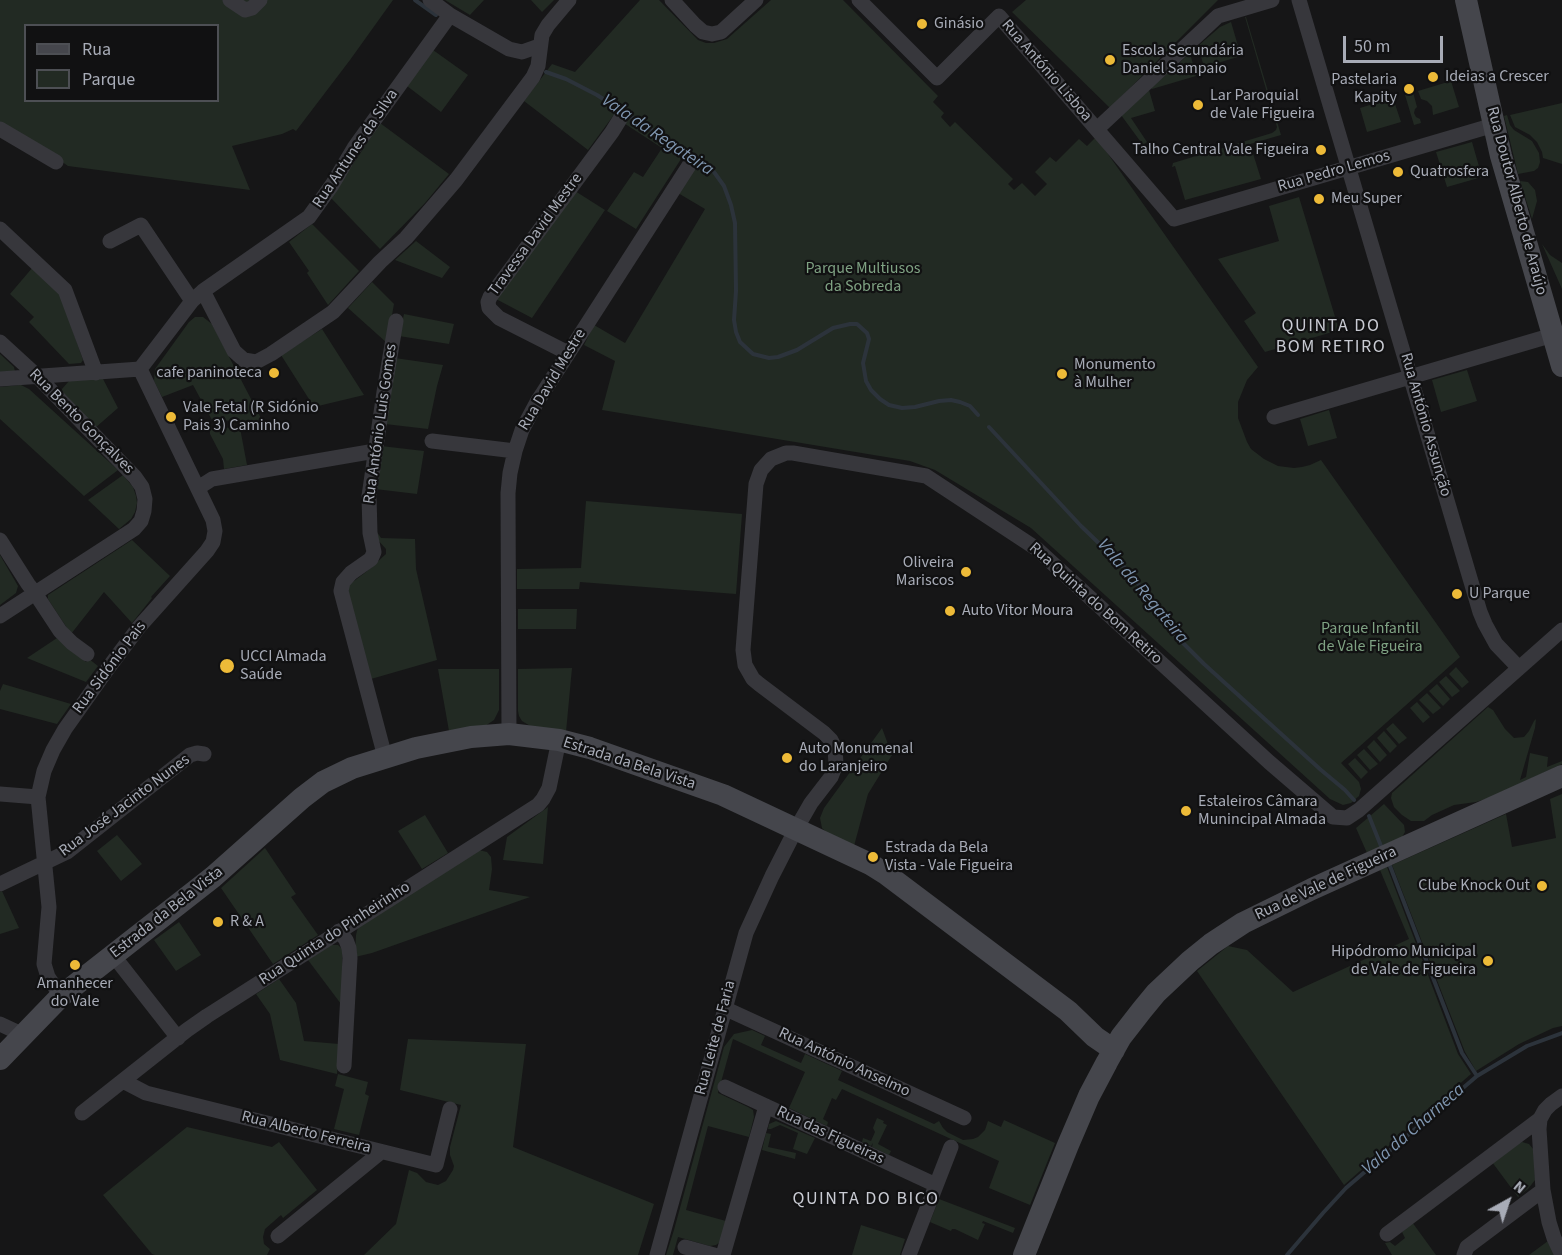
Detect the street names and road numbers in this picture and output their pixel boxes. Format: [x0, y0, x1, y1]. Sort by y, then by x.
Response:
street label: Rua António Lisboa [997, 16, 1095, 126]
street label: Rua Antunes da Silva [309, 86, 403, 212]
street label: Rua Doutor Alberto de Araújo [1482, 105, 1550, 297]
street label: Rua Pedro Lemos [1276, 147, 1392, 197]
street label: Travessa David Mestre [485, 170, 587, 300]
street label: Rua David Mestre [515, 326, 591, 434]
street label: Rua António Luis Gomes [360, 343, 402, 505]
street label: Rua António Assunção [1395, 351, 1455, 499]
street label: Rua Bento Gonçalves [24, 365, 138, 479]
street label: Rua Quinta do Bom Retiro [1024, 539, 1166, 669]
street label: Rua Sidónio Pais [69, 618, 151, 718]
street label: Estrada da Bela Vista [560, 734, 698, 794]
street label: Rua José Jacinto Nunes [56, 751, 194, 861]
street label: Rua de Vale de Figueira [1252, 843, 1400, 925]
street label: Estrada da Bela Vista [107, 863, 227, 963]
street label: Rua Quinta do Pinheirinho [256, 878, 414, 990]
street label: Rua Leite de Faria [691, 979, 741, 1097]
street label: Rua António Anselmo [775, 1024, 913, 1102]
street label: Rua das Figueiras [773, 1103, 887, 1169]
street label: Rua Alberto Ferreira [239, 1108, 373, 1158]

